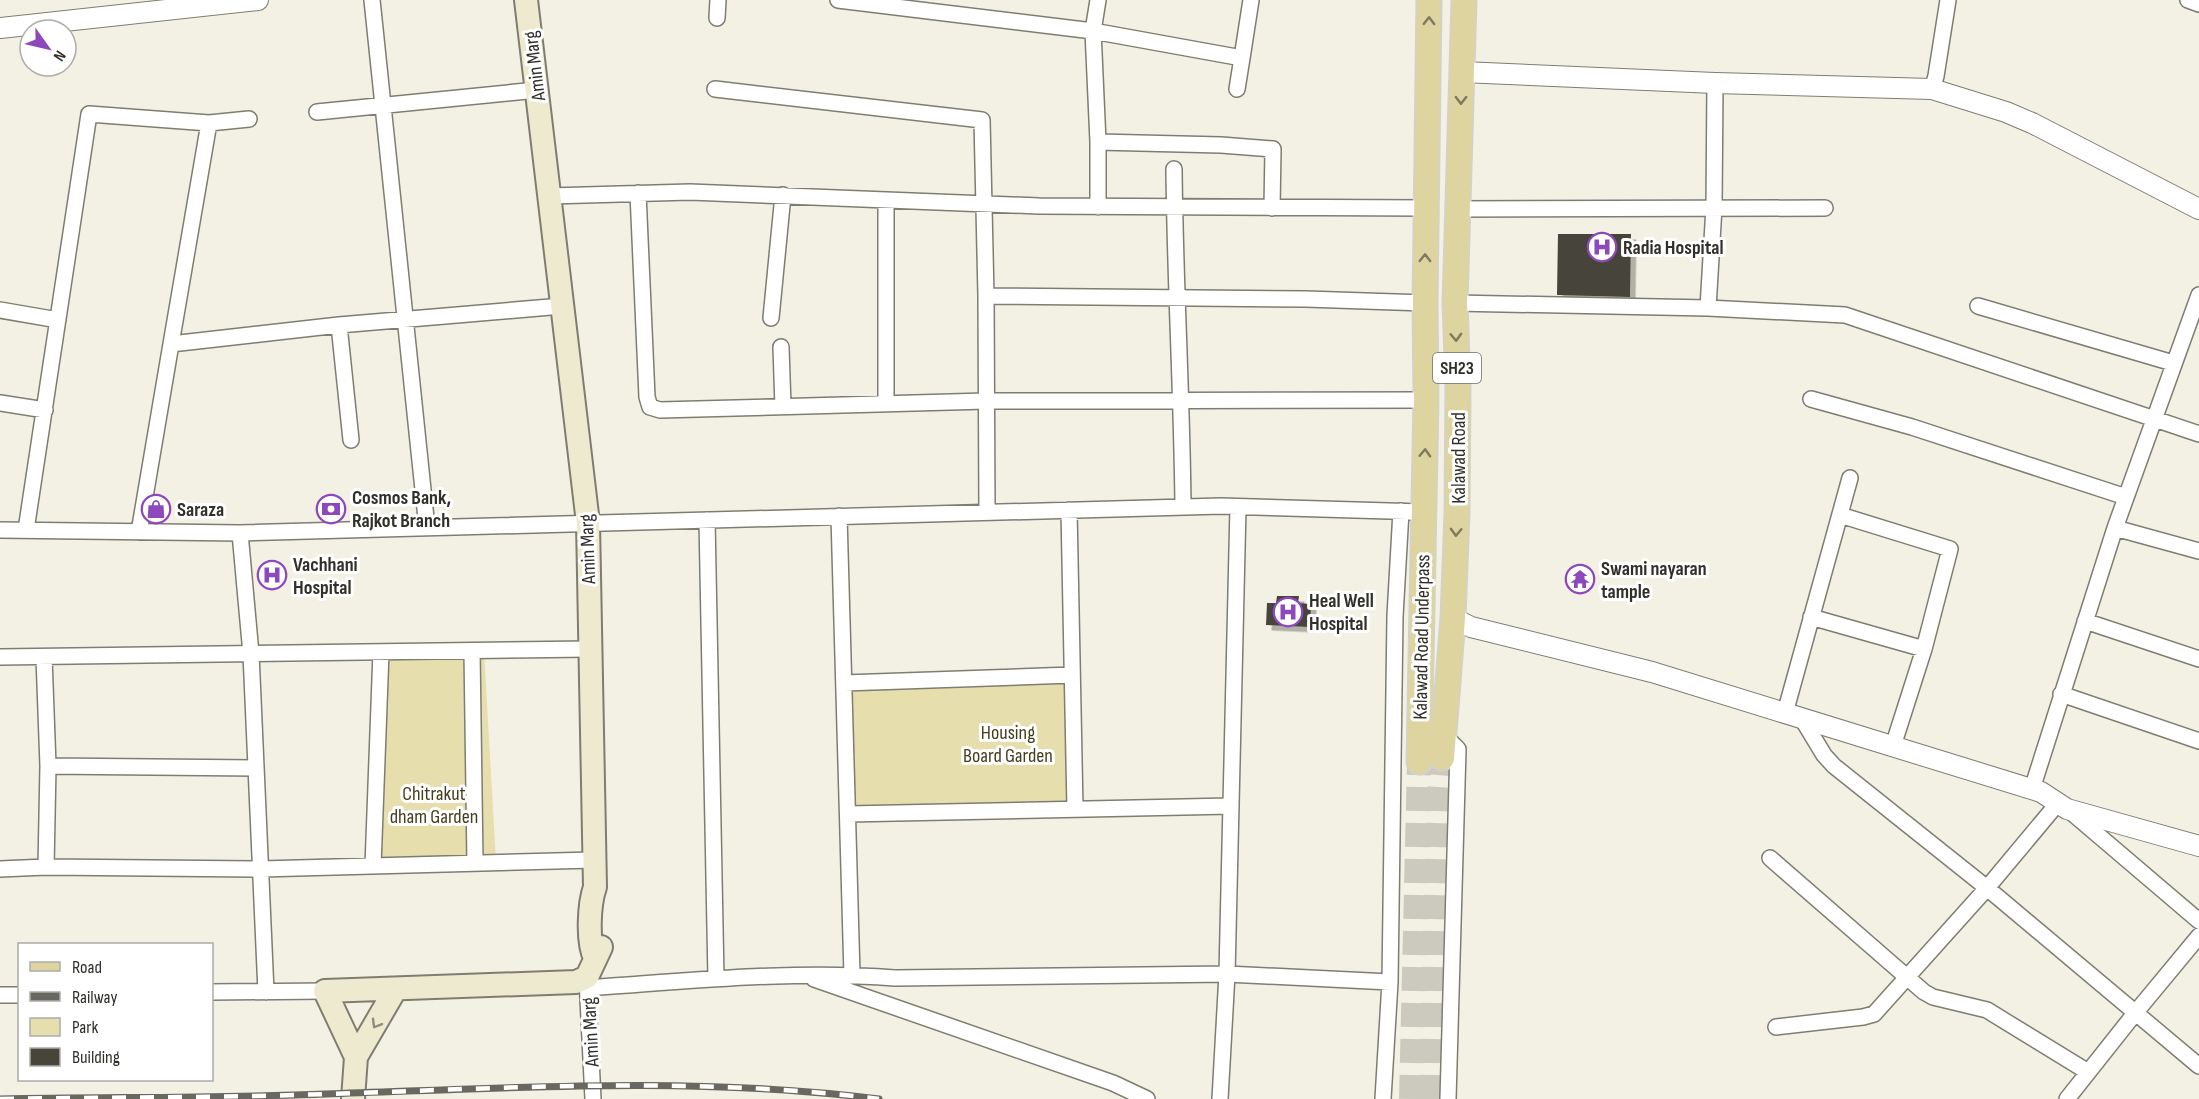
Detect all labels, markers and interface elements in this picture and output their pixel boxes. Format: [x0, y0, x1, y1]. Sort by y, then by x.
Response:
one-way arrow [1423, 17, 1435, 26]
north arrow [18, 18, 78, 78]
street label: Amin Marg [519, 30, 551, 103]
text: N [49, 47, 69, 64]
one-way arrow [1455, 96, 1467, 105]
hospital icon: Radia Hospital [1586, 231, 1618, 263]
place label: Radia Hospital [1623, 236, 1723, 260]
one-way arrow [1419, 254, 1431, 263]
one-way arrow [1450, 333, 1463, 342]
road number: SH23 [1433, 353, 1481, 383]
street label: Kalawad Road [1447, 412, 1471, 504]
one-way arrow [1418, 449, 1431, 458]
place label: Cosmos Bank, Rajkot Branch [352, 486, 451, 533]
shop icon: Saraza [140, 493, 172, 525]
bank icon: Cosmos Bank, Rajkot Branch [315, 493, 347, 525]
place label: Saraza [177, 498, 224, 522]
street label: Amin Marg [575, 514, 601, 585]
one-way arrow [1450, 528, 1463, 537]
place label: Vachhani Hospital [293, 553, 358, 600]
street label: Kalawad Road Underpass [1409, 554, 1435, 720]
place label: Swami nayaran tample [1601, 557, 1707, 604]
hospital icon: Vachhani Hospital [256, 559, 288, 591]
temple icon: Swami nayaran tample [1564, 563, 1596, 595]
place label: Heal Well Hospital [1309, 589, 1374, 636]
hospital icon: Heal Well Hospital [1272, 596, 1304, 628]
park label: Housing Board Garden [963, 721, 1053, 768]
park label: Chitrakut dham Garden [390, 782, 478, 829]
legend [18, 943, 213, 1081]
text: Road [72, 957, 102, 978]
text: Railway [72, 987, 117, 1008]
street label: Amin Marg [577, 996, 605, 1069]
text: Park [72, 1017, 98, 1038]
one-way arrow [371, 1018, 383, 1028]
text: Building [72, 1047, 120, 1068]

